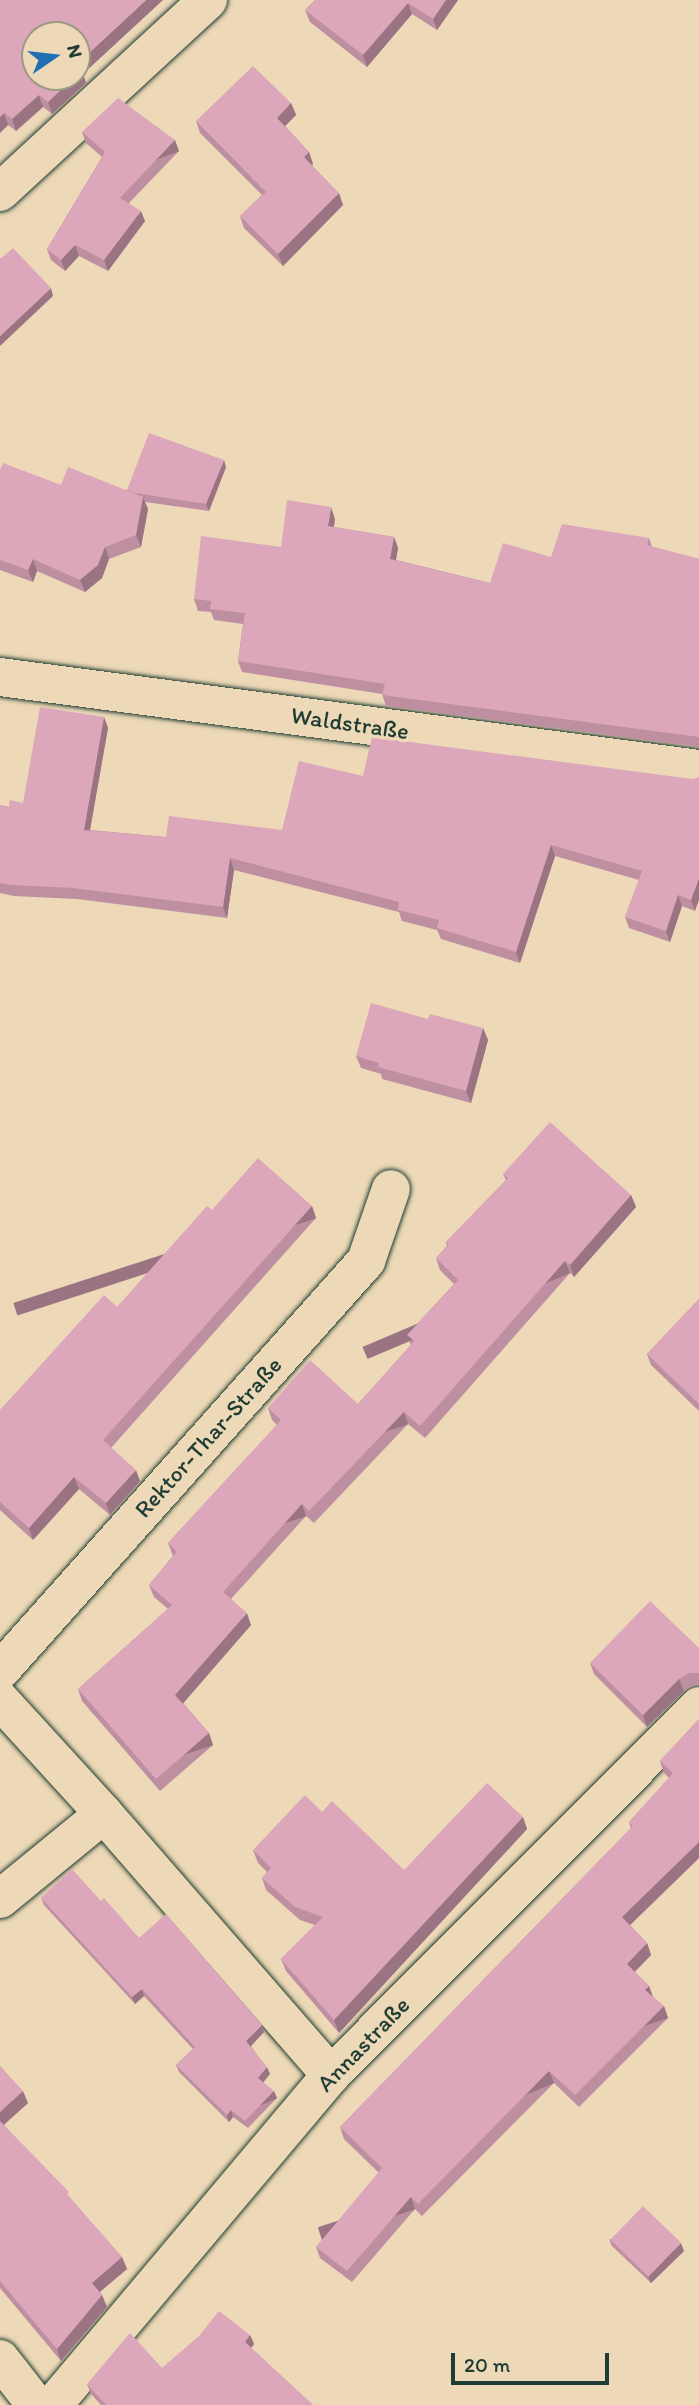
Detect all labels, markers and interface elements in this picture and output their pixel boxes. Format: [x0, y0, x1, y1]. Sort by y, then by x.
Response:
north arrow [21, 21, 91, 91]
text: N [62, 42, 88, 60]
street label: Waldstraße [289, 700, 411, 746]
street label: Rektor-Thar-Straße [128, 1351, 288, 1523]
street label: Annastraße [311, 1990, 415, 2098]
scale bar [454, 2338, 612, 2382]
text: 20 m [464, 2352, 510, 2377]

